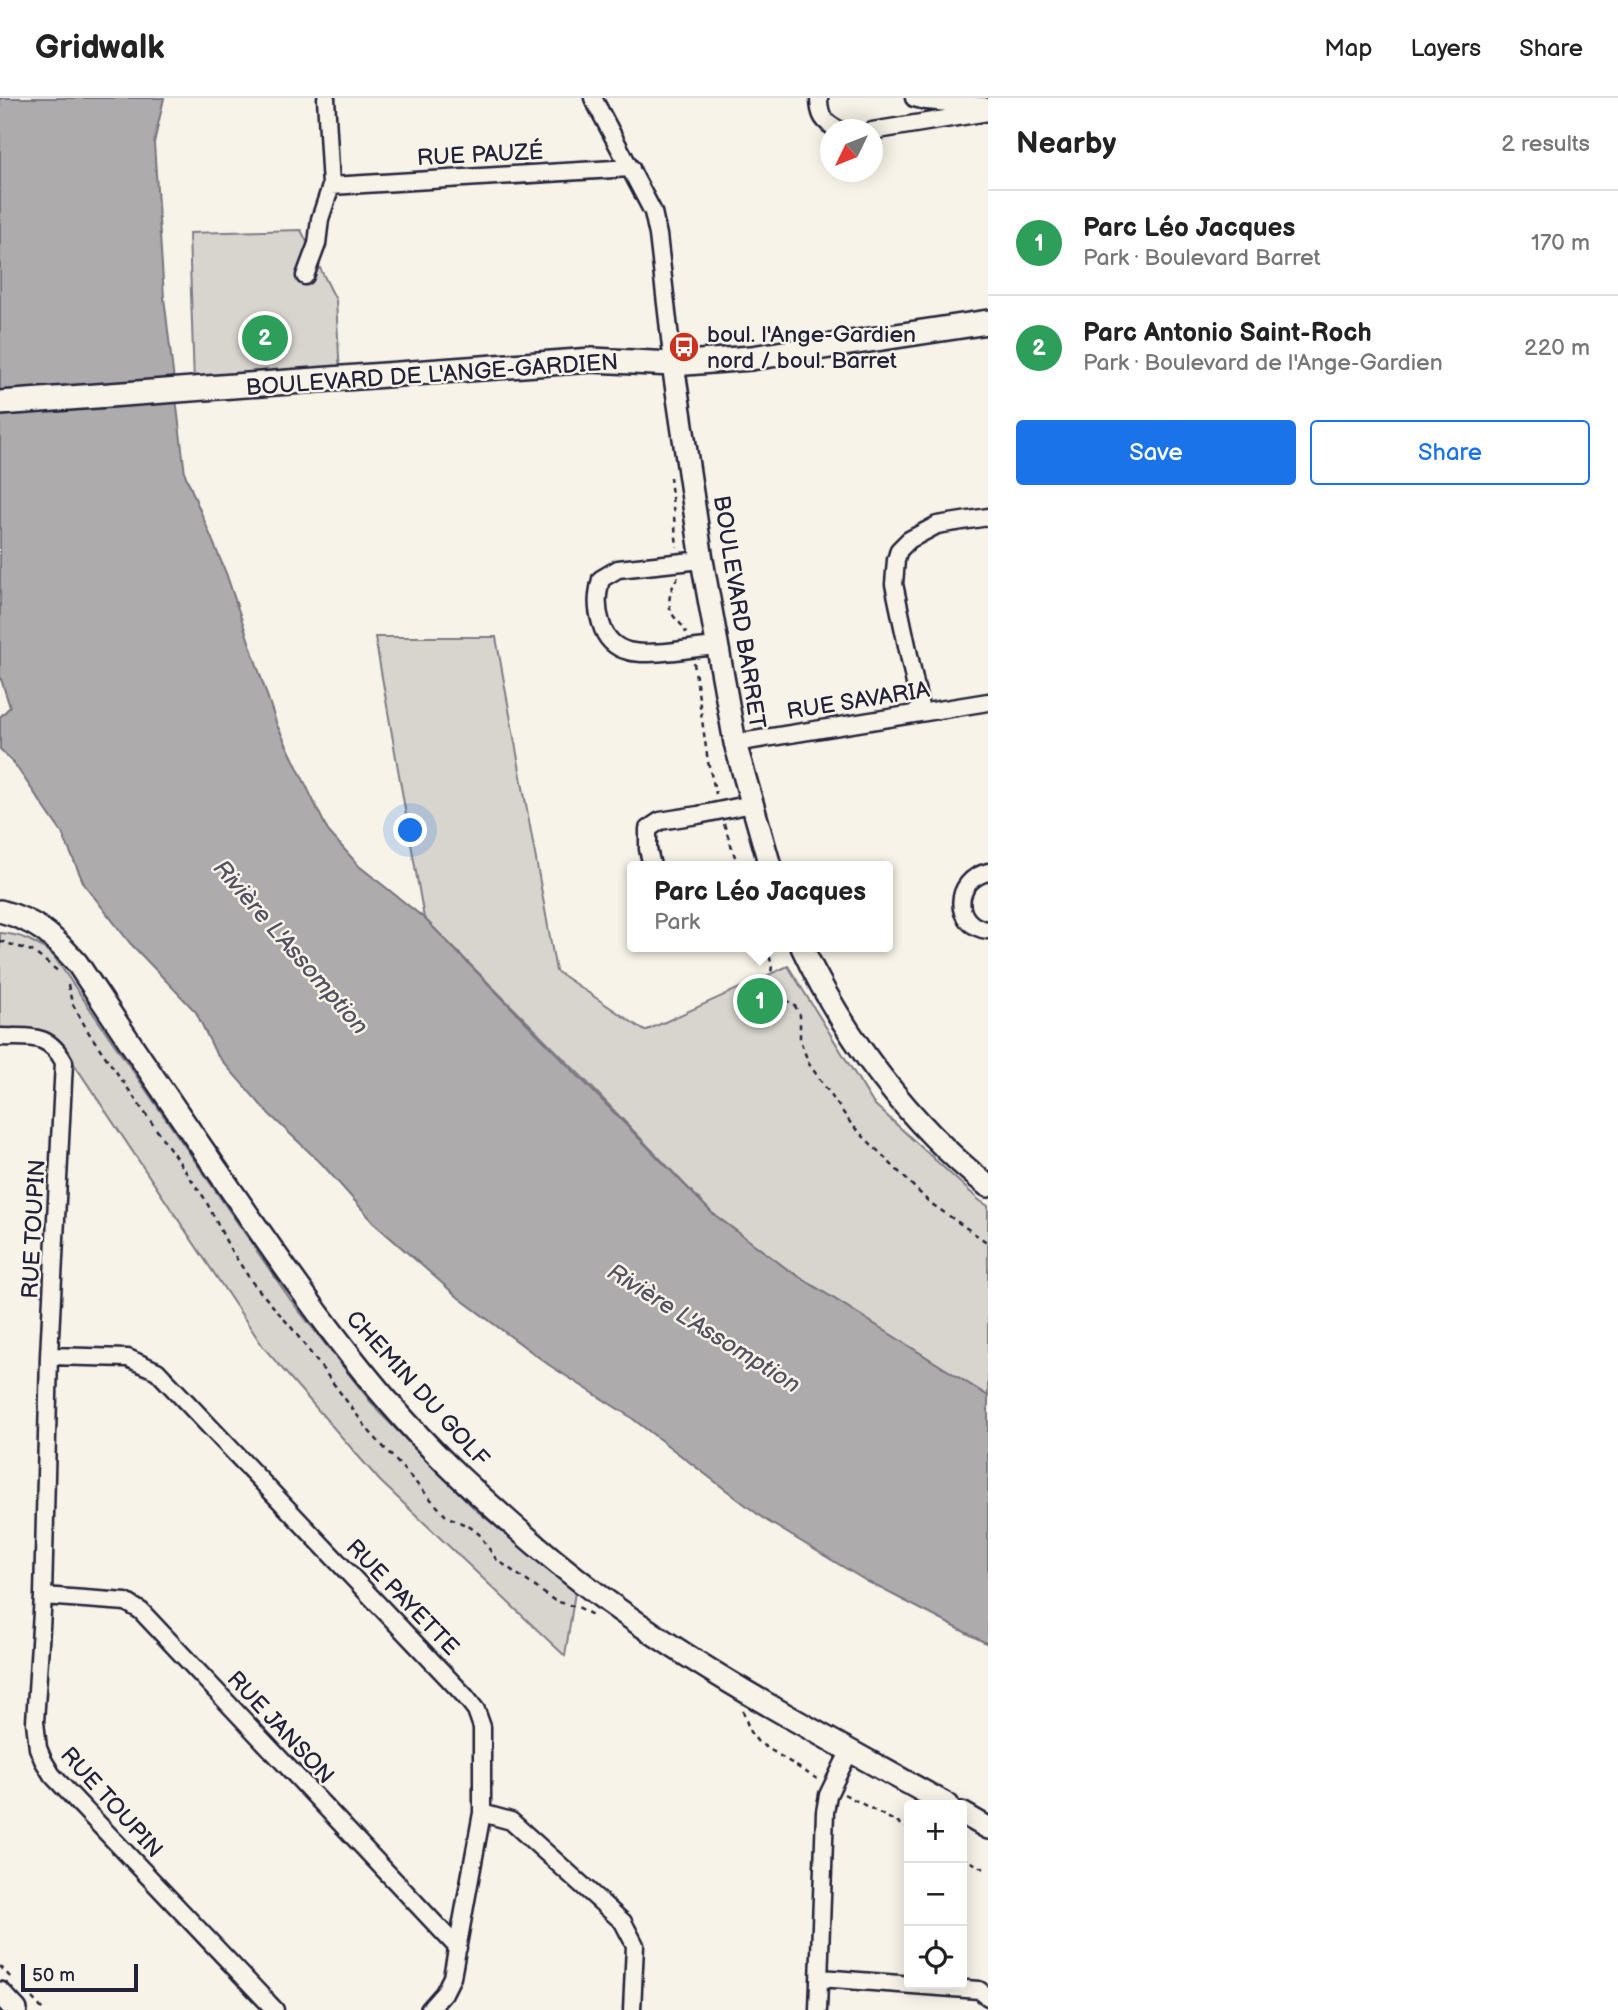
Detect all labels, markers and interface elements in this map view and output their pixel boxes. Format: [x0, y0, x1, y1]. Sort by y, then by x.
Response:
text: Gridwalk [35, 28, 165, 68]
text: Map [1324, 34, 1372, 63]
text: Layers [1410, 34, 1481, 63]
text: Share [1519, 34, 1583, 63]
north arrow [820, 119, 883, 182]
text: Nearby [1016, 126, 1116, 162]
text: 2 results [1501, 130, 1590, 158]
street label: RUE PAUZÉ [416, 138, 544, 172]
text: Parc Léo Jacques [1083, 213, 1295, 244]
text: 1 [1034, 229, 1044, 257]
text: 170 m [1531, 229, 1590, 257]
text: Park · Boulevard Barret [1083, 244, 1321, 272]
pin: 2 [242, 312, 288, 364]
text: Parc Antonio Saint-Roch [1083, 318, 1372, 349]
place label: boul. l'Ange-Gardien nord / boul. Barret [707, 321, 916, 375]
bus stop icon: boul. l'Ange-Gardien nord / boul. Barret [667, 330, 701, 364]
text: 2 [1032, 334, 1046, 362]
text: 220 m [1524, 334, 1590, 362]
street label: BOULEVARD DE L'ANGE-GARDIEN [245, 348, 619, 402]
text: Park · Boulevard de l'Ange-Gardien [1083, 349, 1443, 377]
button: Save [1016, 420, 1296, 485]
button: Share [1310, 420, 1590, 485]
street label: BOULEVARD BARRET [707, 494, 771, 731]
street label: RUE SAVARIA [785, 676, 932, 726]
your location [393, 813, 427, 847]
water label: Rivière L'Assomption [207, 854, 374, 1041]
popup [627, 861, 893, 952]
text: Parc Léo Jacques [654, 877, 866, 908]
text: Park [654, 908, 700, 936]
pin: 1 [737, 975, 783, 1027]
street label: RUE TOUPIN [16, 1159, 52, 1299]
water label: Rivière L'Assomption [602, 1257, 806, 1400]
street label: CHEMIN DU GOLF [340, 1305, 495, 1473]
street label: RUE PAYETTE [340, 1534, 465, 1662]
street label: RUE JANSON [221, 1665, 340, 1790]
street label: RUE TOUPIN [54, 1741, 168, 1864]
map controls [904, 1800, 967, 1989]
button: + [904, 1800, 967, 1863]
button: − [904, 1863, 967, 1926]
button: locate [904, 1926, 967, 1989]
scale bar [21, 1961, 138, 1993]
text: 50 m [32, 1964, 75, 1987]

